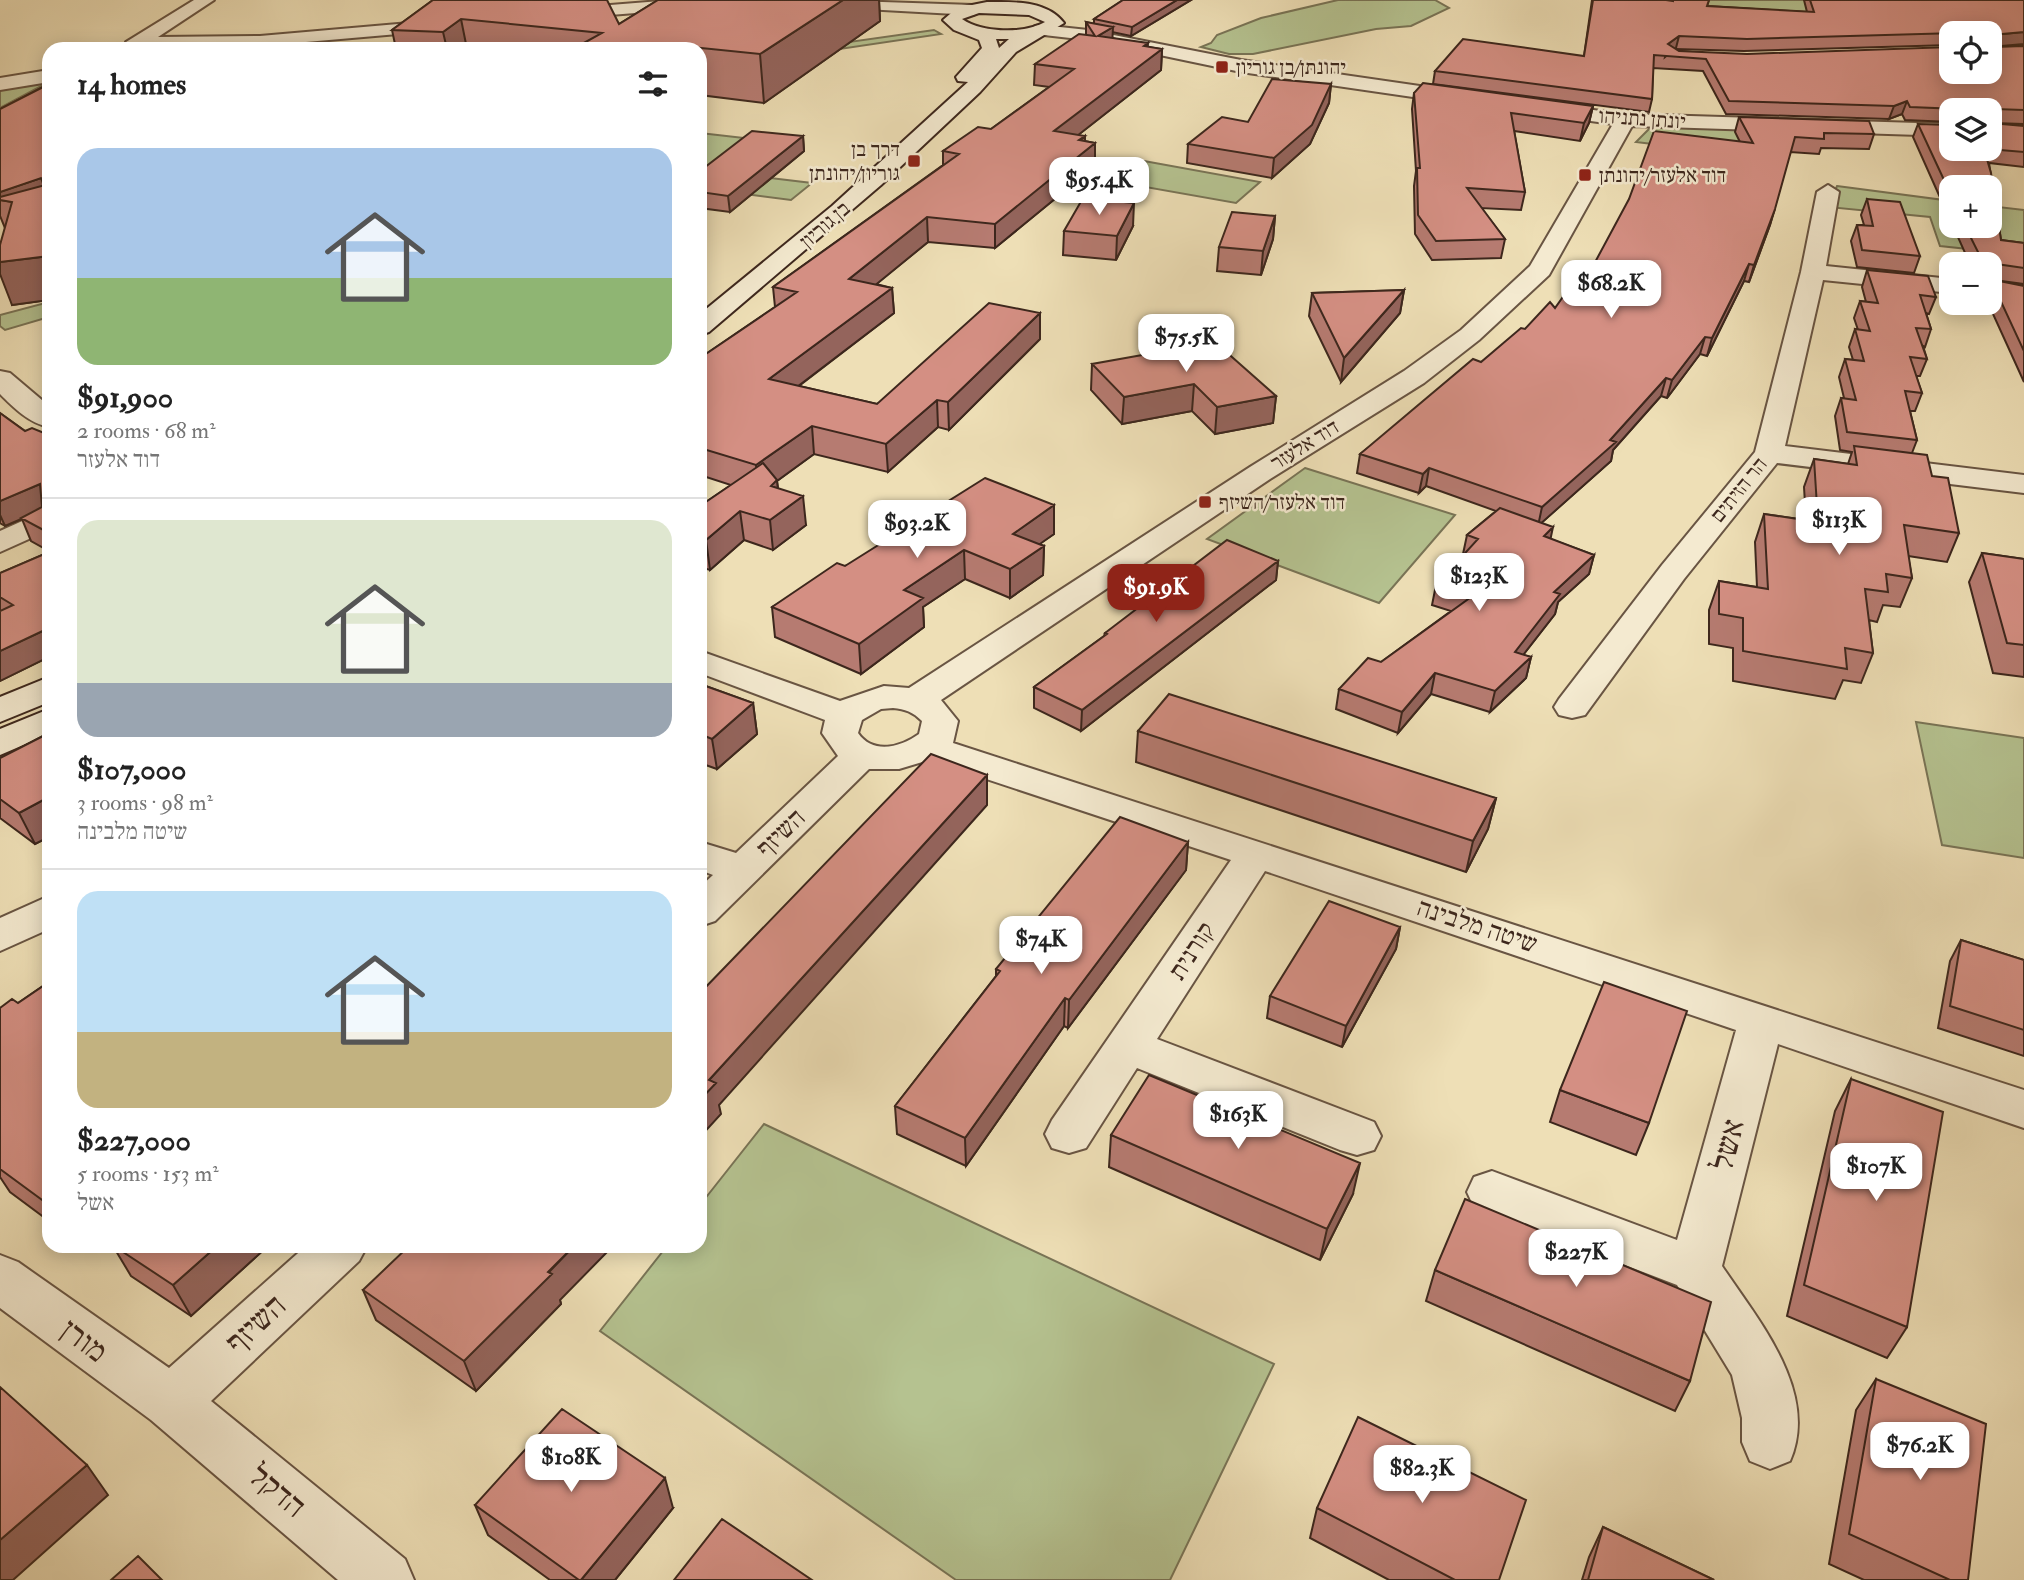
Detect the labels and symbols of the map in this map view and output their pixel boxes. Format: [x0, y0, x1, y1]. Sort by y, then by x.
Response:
place label: יהונתן/בן גוריון [1236, 54, 1346, 81]
marker: יהונתן/בן גוריון [1214, 59, 1230, 75]
street label: יונתן נתניהו [1597, 102, 1687, 136]
place label: דרך בן גוריון/יהונתן [809, 136, 900, 187]
marker: דרך בן גוריון/יהונתן [906, 153, 922, 169]
pin: $95.4K [1042, 158, 1156, 217]
place label: דוד אלעזר/יהונתן [1599, 162, 1726, 189]
marker: דוד אלעזר/יהונתן [1577, 167, 1593, 183]
street label: בן גוריון [794, 196, 856, 254]
pin: $68.2K [1554, 260, 1668, 320]
pin: $75.5K [1129, 314, 1243, 374]
street label: דוד אלעזר [1266, 413, 1344, 477]
street label: הר הזיתים [1704, 452, 1774, 528]
place label: דוד אלעזר/השיזף [1219, 489, 1345, 516]
marker: דוד אלעזר/השיזף [1197, 494, 1213, 510]
pin: $113K [1790, 498, 1888, 557]
pin: $93.2K [860, 500, 974, 560]
pin: $123K [1430, 554, 1528, 613]
pin: $91.9K [1099, 564, 1213, 624]
street label: השיזף [750, 802, 812, 864]
street label: שיטה מלבינה [1413, 891, 1541, 961]
pin: $74K [1000, 916, 1082, 976]
street label: קורנית [1161, 916, 1223, 986]
pin: $163K [1189, 1092, 1287, 1151]
street label: אשל [1702, 1115, 1754, 1175]
pin: $107K [1827, 1144, 1925, 1203]
pin: $227K [1527, 1230, 1625, 1289]
street label: השיזף [217, 1286, 295, 1362]
street label: מורן [53, 1310, 115, 1372]
pin: $76.2K [1863, 1422, 1977, 1482]
pin: $108K [522, 1434, 620, 1494]
pin: $82.3K [1365, 1446, 1479, 1505]
street label: הדקל [240, 1455, 314, 1527]

